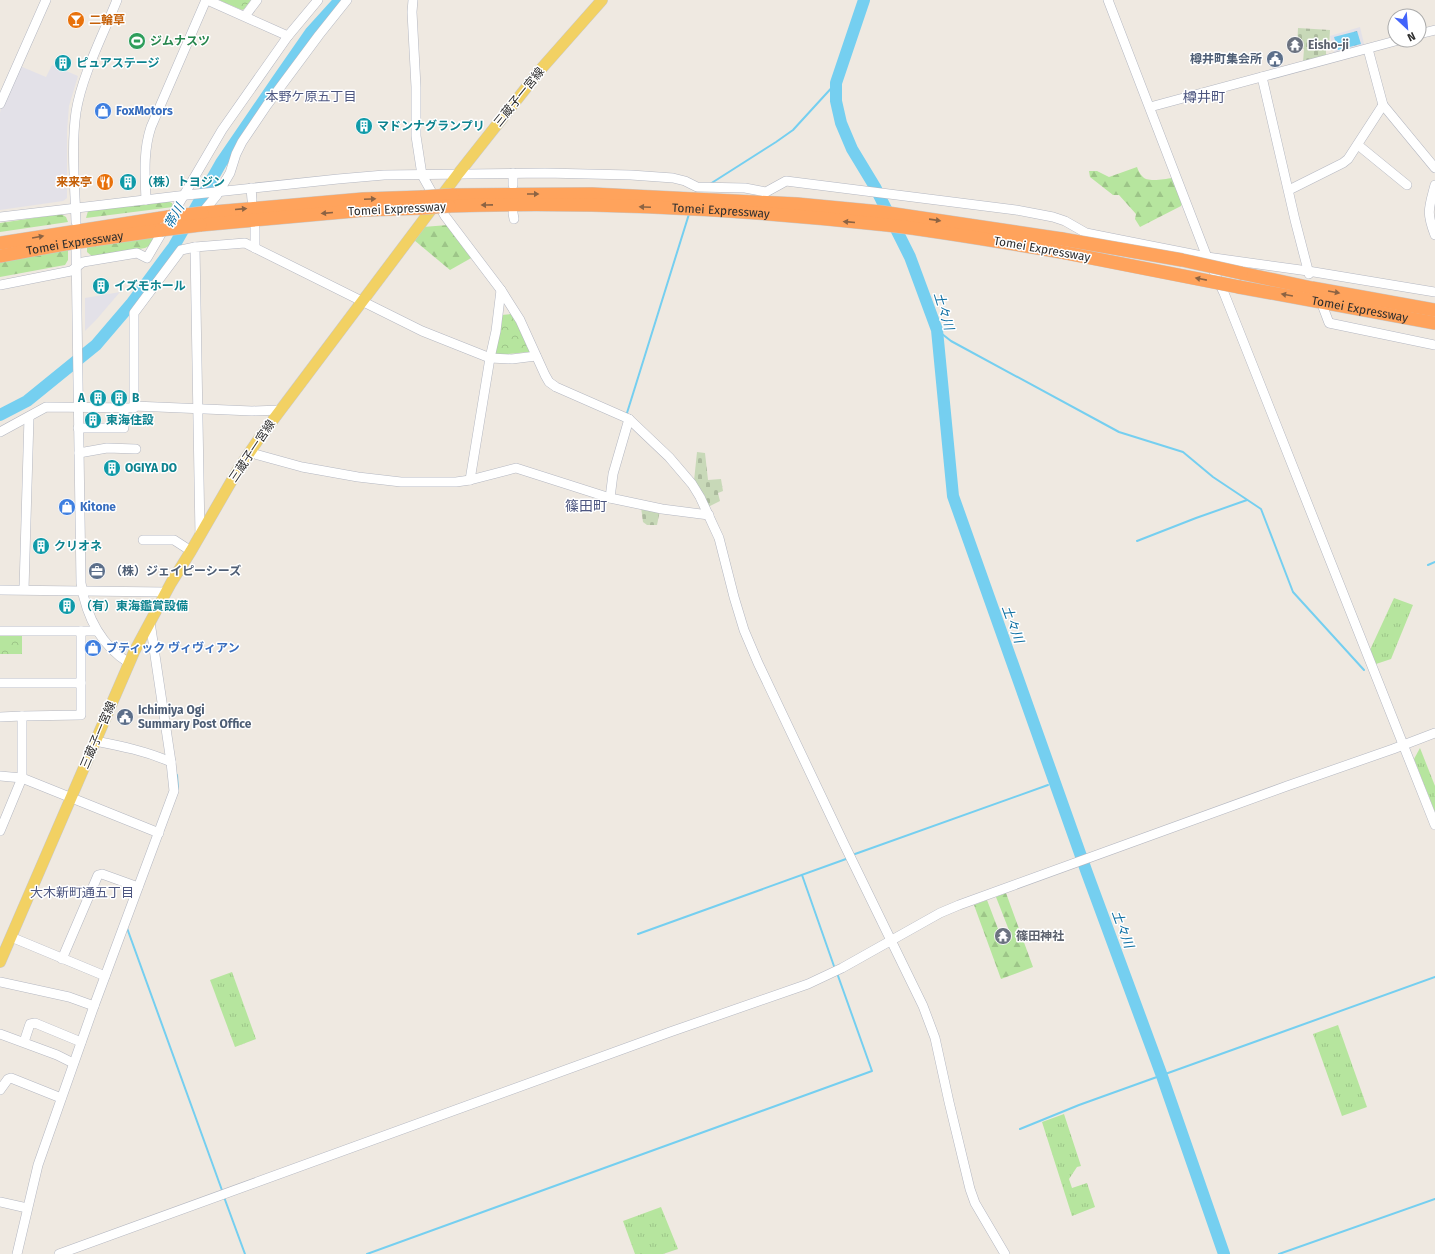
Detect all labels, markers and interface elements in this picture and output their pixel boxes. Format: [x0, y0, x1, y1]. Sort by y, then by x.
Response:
north arrow [1387, 8, 1427, 48]
bar icon: 二輪草 [66, 10, 86, 30]
place label: 二輪草 [89, 13, 125, 27]
text: N [1405, 29, 1417, 44]
sports icon: ジムナスツ [127, 31, 147, 51]
place label: ジムナスツ [150, 34, 210, 48]
temple icon: Eisho-ji [1285, 35, 1305, 55]
place label: Eisho-ji [1308, 38, 1349, 52]
public building icon: 樽井町集会所 [1265, 49, 1285, 69]
place label: 樽井町集会所 [1190, 52, 1262, 66]
building icon: ピュアステージ [53, 53, 73, 73]
place label: ピュアステージ [76, 56, 160, 70]
street label: 三蔵子一宮線 [491, 65, 547, 129]
district label: 本野ケ原五丁目 [265, 89, 357, 104]
district label: 樽井町 [1183, 89, 1225, 106]
shop icon: FoxMotors [93, 101, 113, 121]
place label: FoxMotors [116, 104, 173, 118]
building icon: マドンナグランプリ [354, 116, 374, 136]
place label: マドンナグランプリ [377, 119, 485, 133]
restaurant icon: 来来亭 [95, 172, 115, 192]
building icon: （株）トヨジン [118, 172, 138, 192]
place label: 来来亭 [56, 175, 92, 189]
place label: （株）トヨジン [141, 175, 225, 189]
one-way arrow [527, 191, 540, 197]
one-way arrow [364, 196, 377, 202]
water label: 帯川 [161, 199, 188, 231]
street label: Tomei Expressway [348, 199, 446, 219]
street label: Tomei Expressway [672, 201, 770, 221]
one-way arrow [480, 202, 493, 208]
one-way arrow [638, 204, 651, 210]
one-way arrow [234, 206, 247, 213]
one-way arrow [321, 210, 333, 217]
one-way arrow [929, 217, 941, 223]
one-way arrow [843, 218, 855, 225]
street label: Tomei Expressway [25, 229, 124, 258]
one-way arrow [32, 234, 45, 240]
street label: Tomei Expressway [993, 234, 1091, 264]
one-way arrow [1194, 275, 1207, 281]
building icon: イズモホール [91, 276, 111, 296]
place label: イズモホール [114, 279, 186, 293]
one-way arrow [1328, 289, 1340, 295]
water label: 土々川 [931, 290, 957, 334]
one-way arrow [1280, 292, 1293, 298]
street label: Tomei Expressway [1311, 293, 1410, 325]
building icon: A [88, 388, 108, 408]
building icon: B [109, 388, 129, 408]
place label: A [77, 391, 86, 405]
place label: B [132, 391, 140, 405]
building icon: 東海住設 [83, 410, 103, 430]
place label: 東海住設 [106, 413, 154, 427]
street label: 三蔵子一宮線 [226, 417, 278, 485]
building icon: OGIYA DO [102, 458, 122, 478]
place label: OGIYA DO [125, 461, 177, 475]
shop icon: Kitone [57, 497, 77, 517]
district label: 篠田町 [565, 498, 607, 515]
place label: Kitone [80, 500, 116, 514]
building icon: クリオネ [31, 536, 51, 556]
place label: クリオネ [54, 539, 102, 553]
office icon: （株）ジェイピーシーズ [87, 561, 107, 581]
place label: （株）ジェイピーシーズ [110, 564, 241, 578]
building icon: （有）東海鑑賞設備 [57, 596, 77, 616]
place label: （有）東海鑑賞設備 [80, 599, 188, 613]
water label: 土々川 [999, 603, 1027, 647]
shop icon: ブティック ヴィヴィアン [83, 638, 103, 658]
place label: ブティック ヴィヴィアン [106, 641, 240, 655]
street label: 三蔵子一宮線 [77, 699, 119, 771]
place label: Ichimiya Ogi Summary Post Office [138, 703, 252, 731]
public building icon: Ichimiya Ogi Summary Post Office [115, 707, 135, 727]
district label: 大木新町通五丁目 [30, 885, 134, 900]
water label: 土々川 [1109, 908, 1137, 952]
temple icon: 篠田神社 [993, 926, 1013, 946]
place label: 篠田神社 [1016, 929, 1064, 943]

